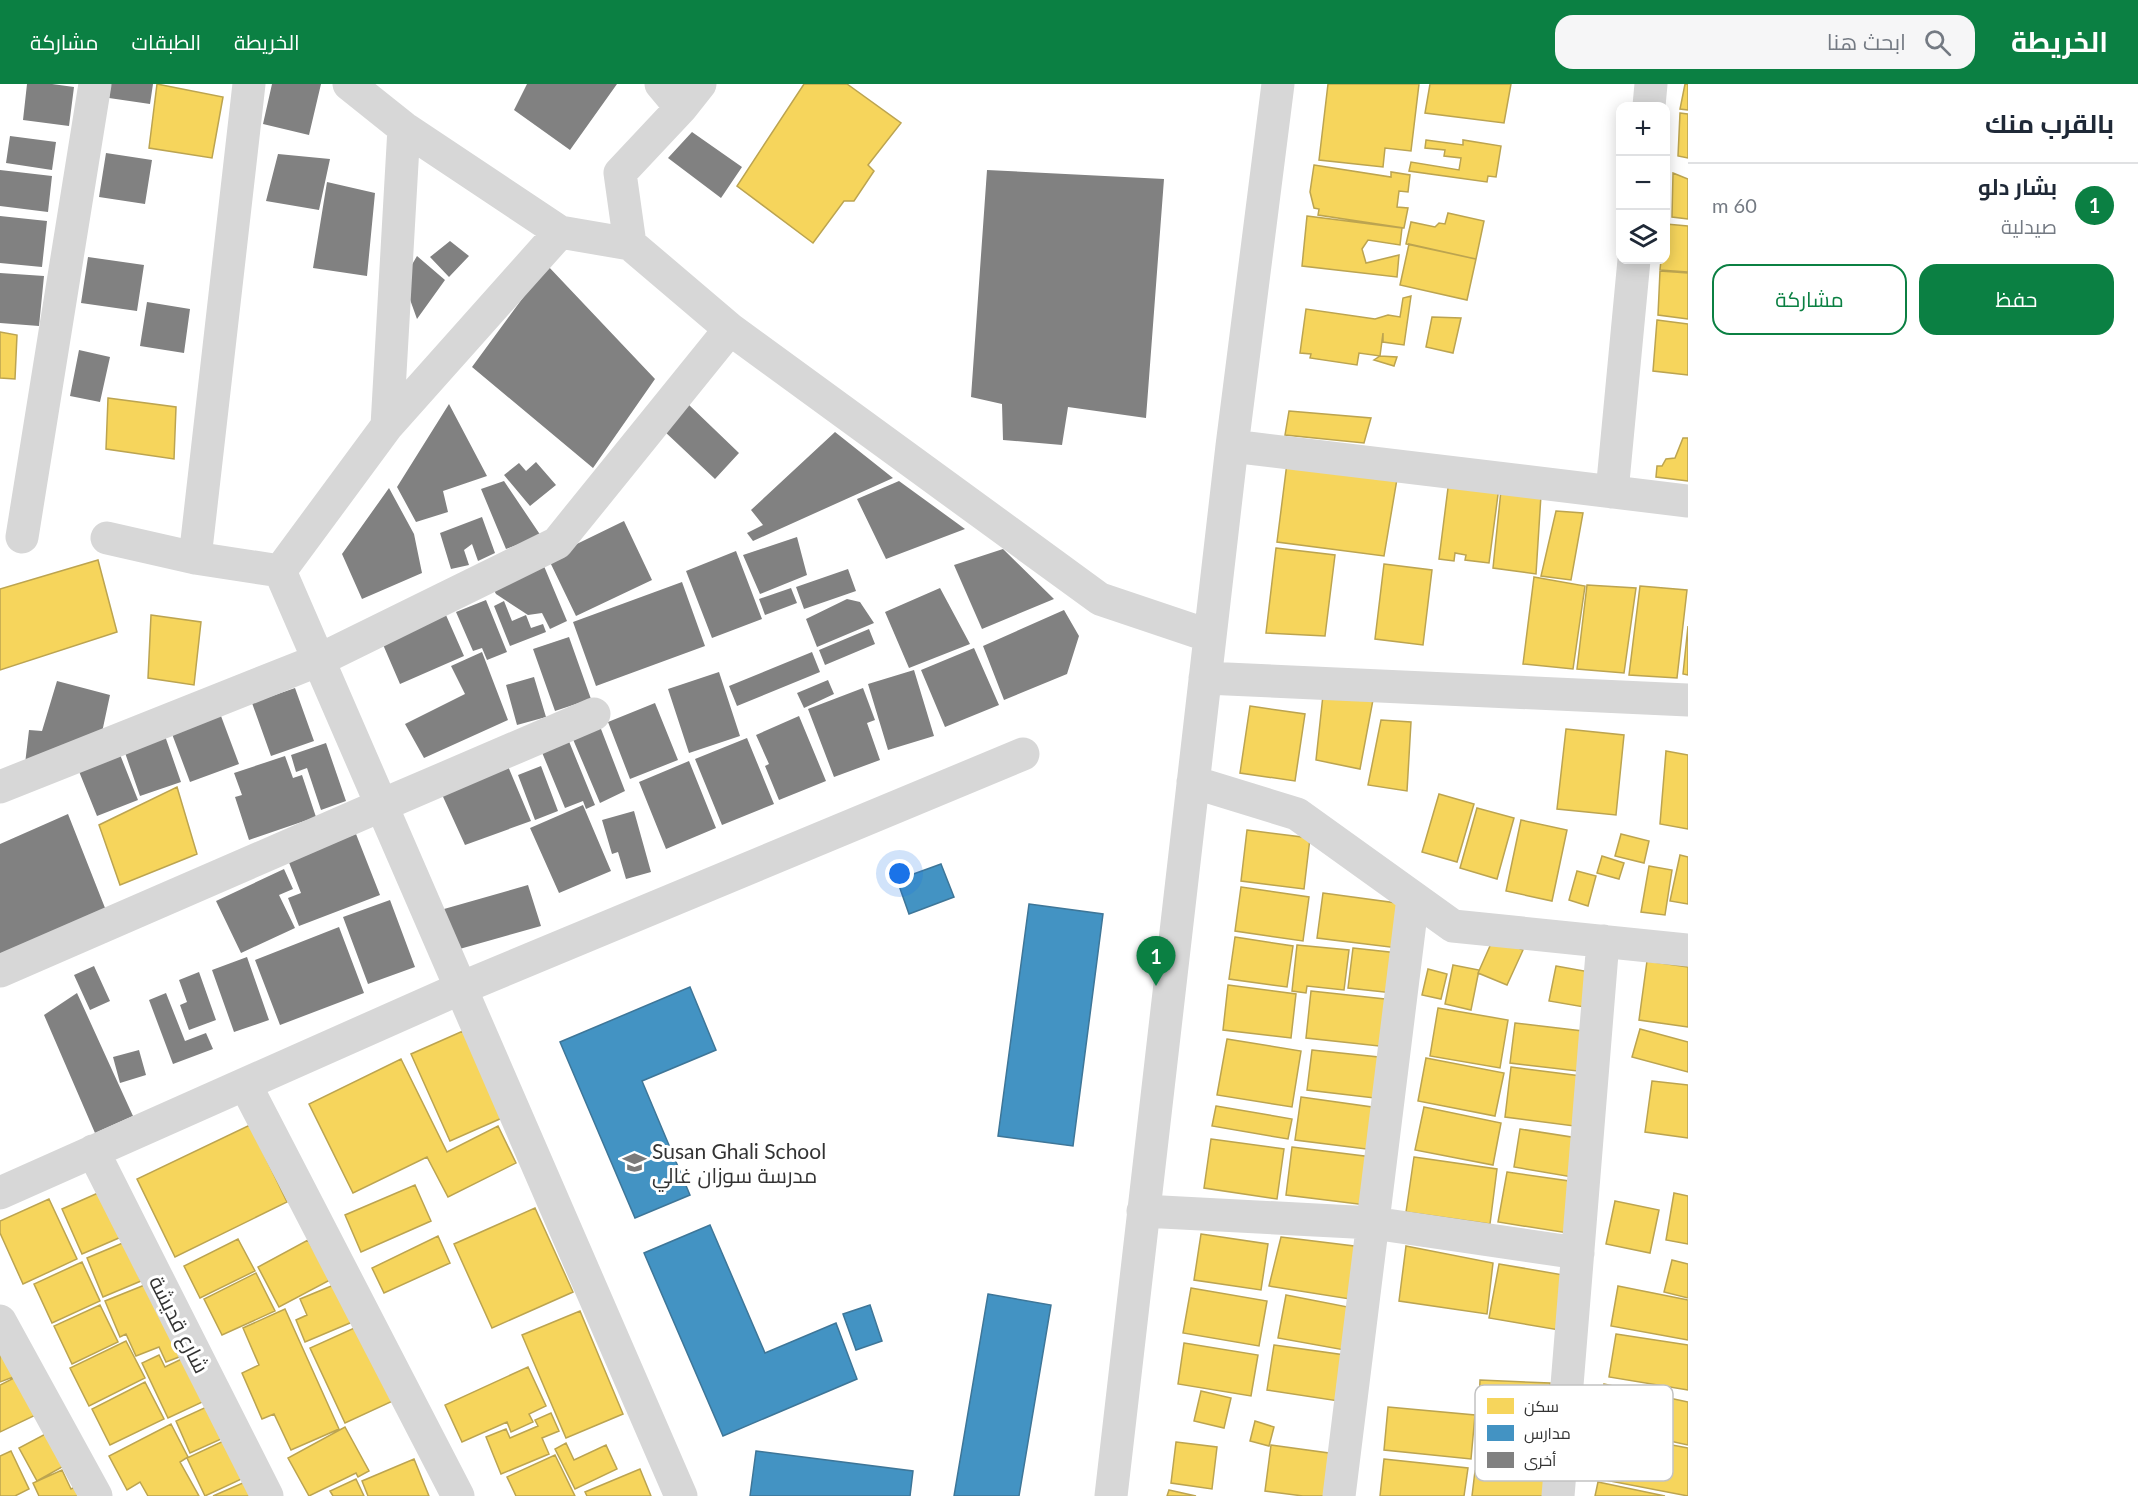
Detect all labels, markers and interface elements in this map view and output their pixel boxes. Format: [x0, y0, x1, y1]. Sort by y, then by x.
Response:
search box [1555, 15, 1975, 69]
text: الخريطة [2011, 24, 2108, 58]
icon: search [1921, 26, 1954, 59]
text: ابحث هنا [1827, 28, 1906, 55]
text: مشاركة [30, 29, 99, 54]
text: الطبقات [132, 29, 201, 54]
text: الخريطة [234, 29, 300, 54]
map controls [1616, 102, 1670, 264]
button: + [1616, 102, 1670, 156]
text: بالقرب منك [1985, 107, 2114, 139]
button: − [1616, 156, 1670, 210]
text: بشار دلو [1978, 173, 2057, 200]
text: 60 m [1712, 193, 1757, 217]
text: 1 [2089, 193, 2100, 217]
button: layers [1616, 210, 1670, 264]
text: صيدلية [2001, 214, 2057, 238]
button: مشاركة [1712, 264, 1907, 335]
button: حفظ [1919, 264, 2114, 335]
your location [885, 859, 914, 888]
pin: 1 [1136, 936, 1176, 986]
place label: Susan Ghali School مدرسة سوزان غالي [652, 1138, 826, 1192]
school or university icon: Susan Ghali School مدرسة سوزان غالي [621, 1149, 647, 1175]
street label: شارع قديشة [142, 1271, 215, 1378]
legend [1475, 1385, 1673, 1481]
text: سكن [1524, 1396, 1559, 1417]
text: مدارس [1524, 1423, 1571, 1444]
text: أخرى [1524, 1450, 1556, 1471]

